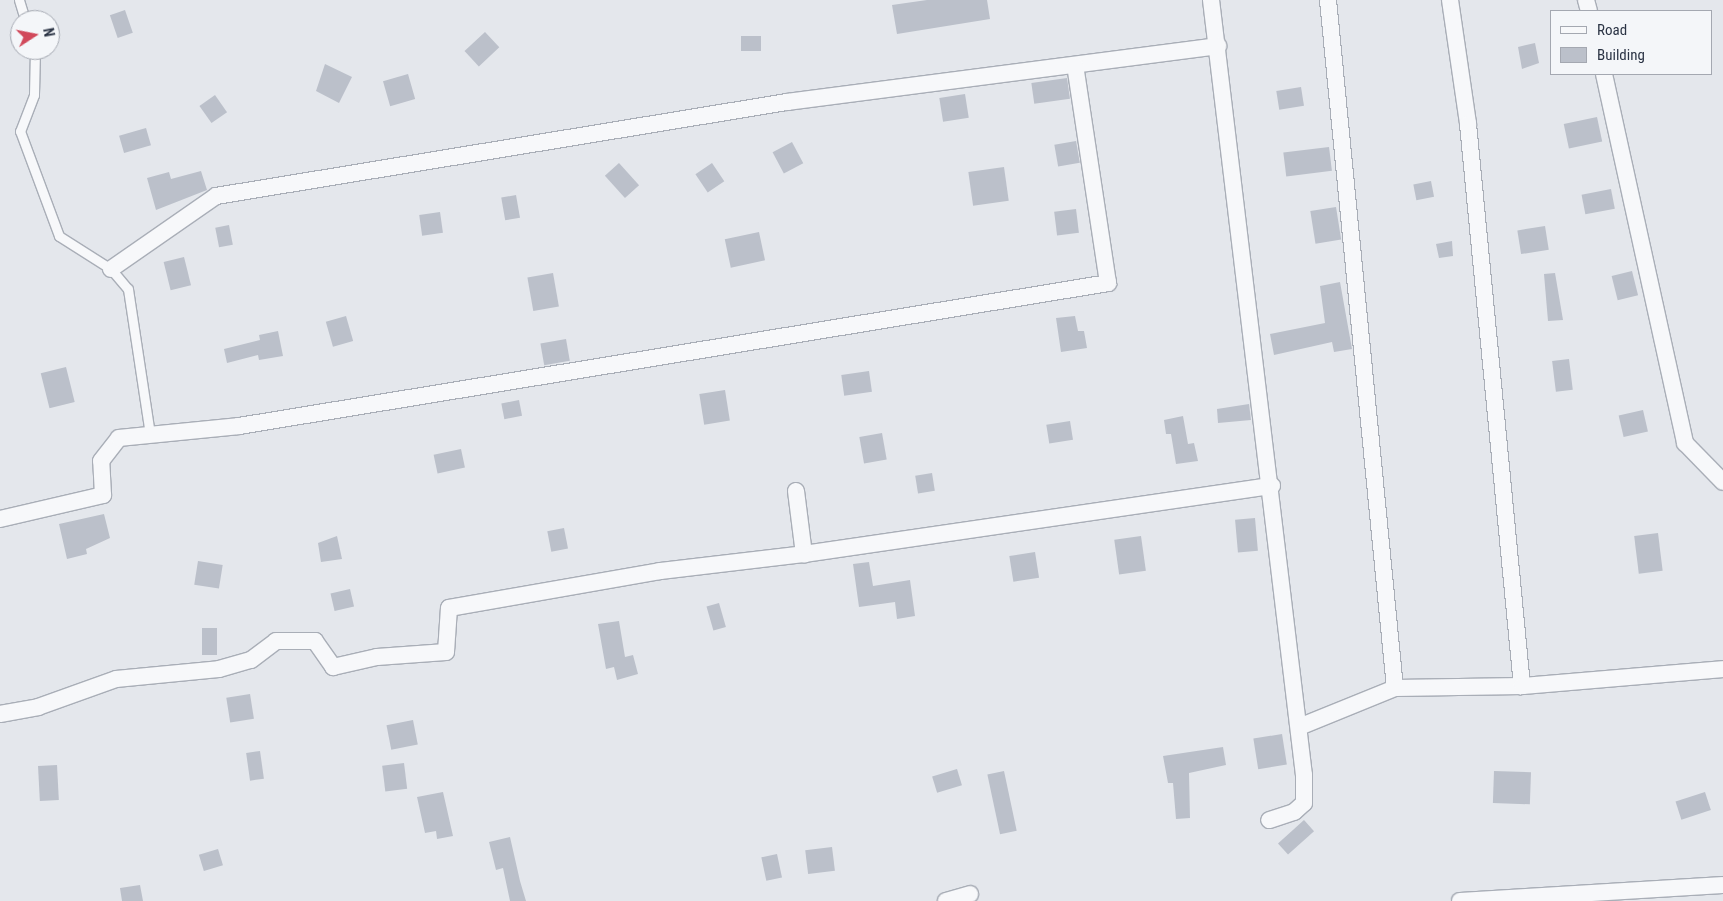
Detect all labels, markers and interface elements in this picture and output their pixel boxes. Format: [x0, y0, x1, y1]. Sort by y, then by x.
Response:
north arrow [10, 10, 60, 60]
legend [1550, 10, 1713, 75]
text: Road [1597, 21, 1627, 39]
text: N [40, 27, 57, 38]
text: Building [1597, 46, 1645, 64]

